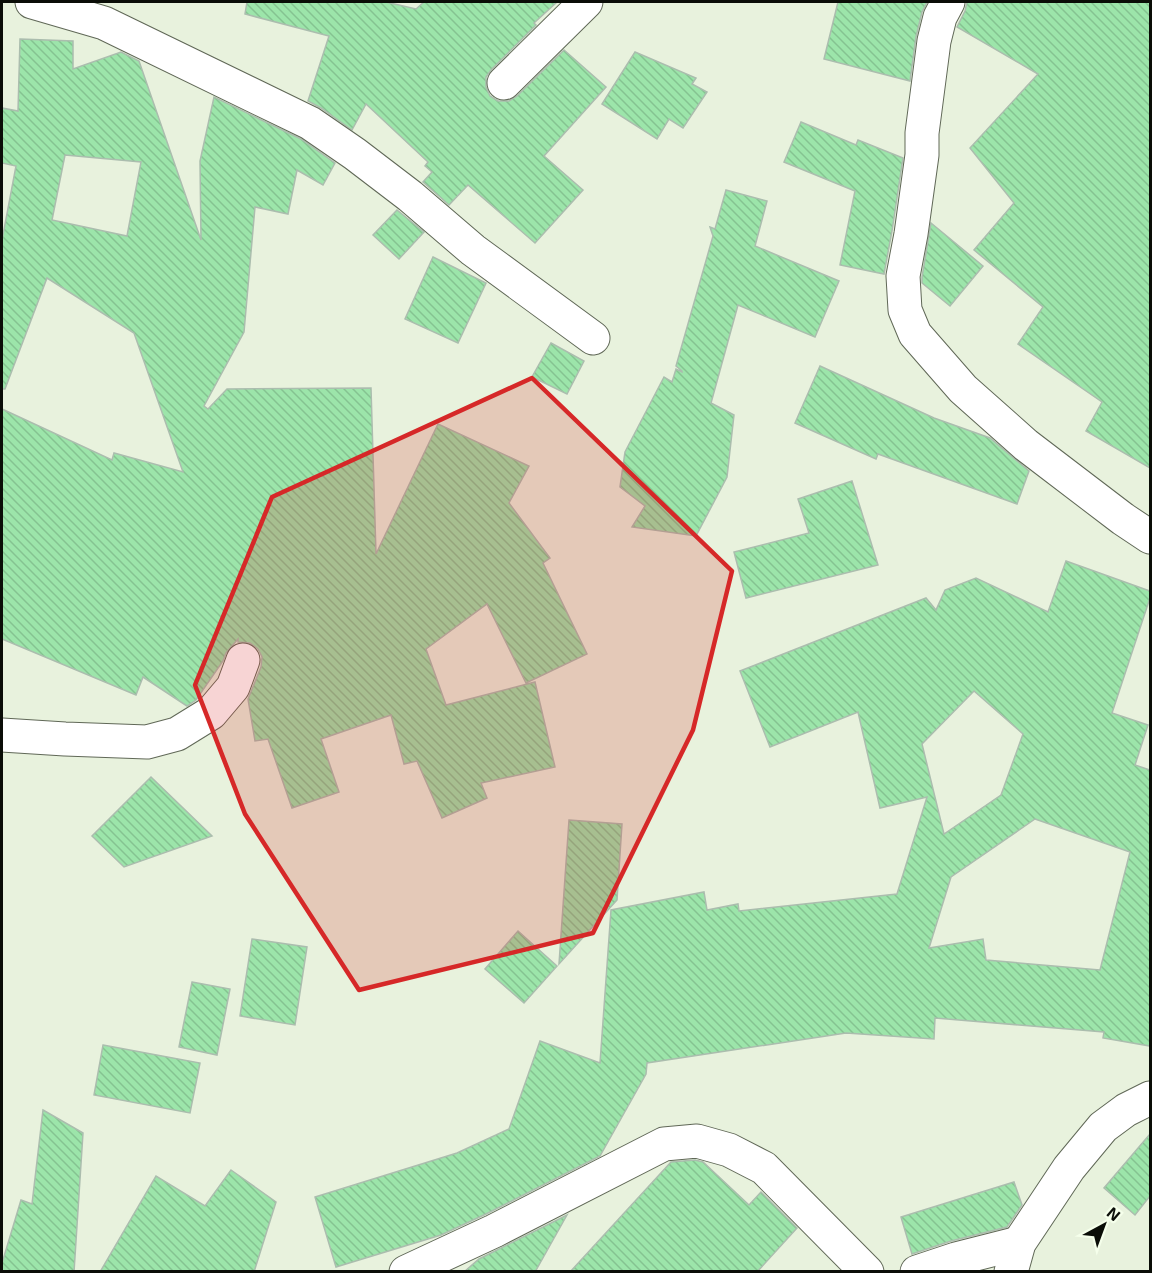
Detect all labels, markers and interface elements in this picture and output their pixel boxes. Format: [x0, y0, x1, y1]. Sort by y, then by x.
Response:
north arrow [1074, 1195, 1134, 1255]
text: N [1104, 1202, 1125, 1224]

